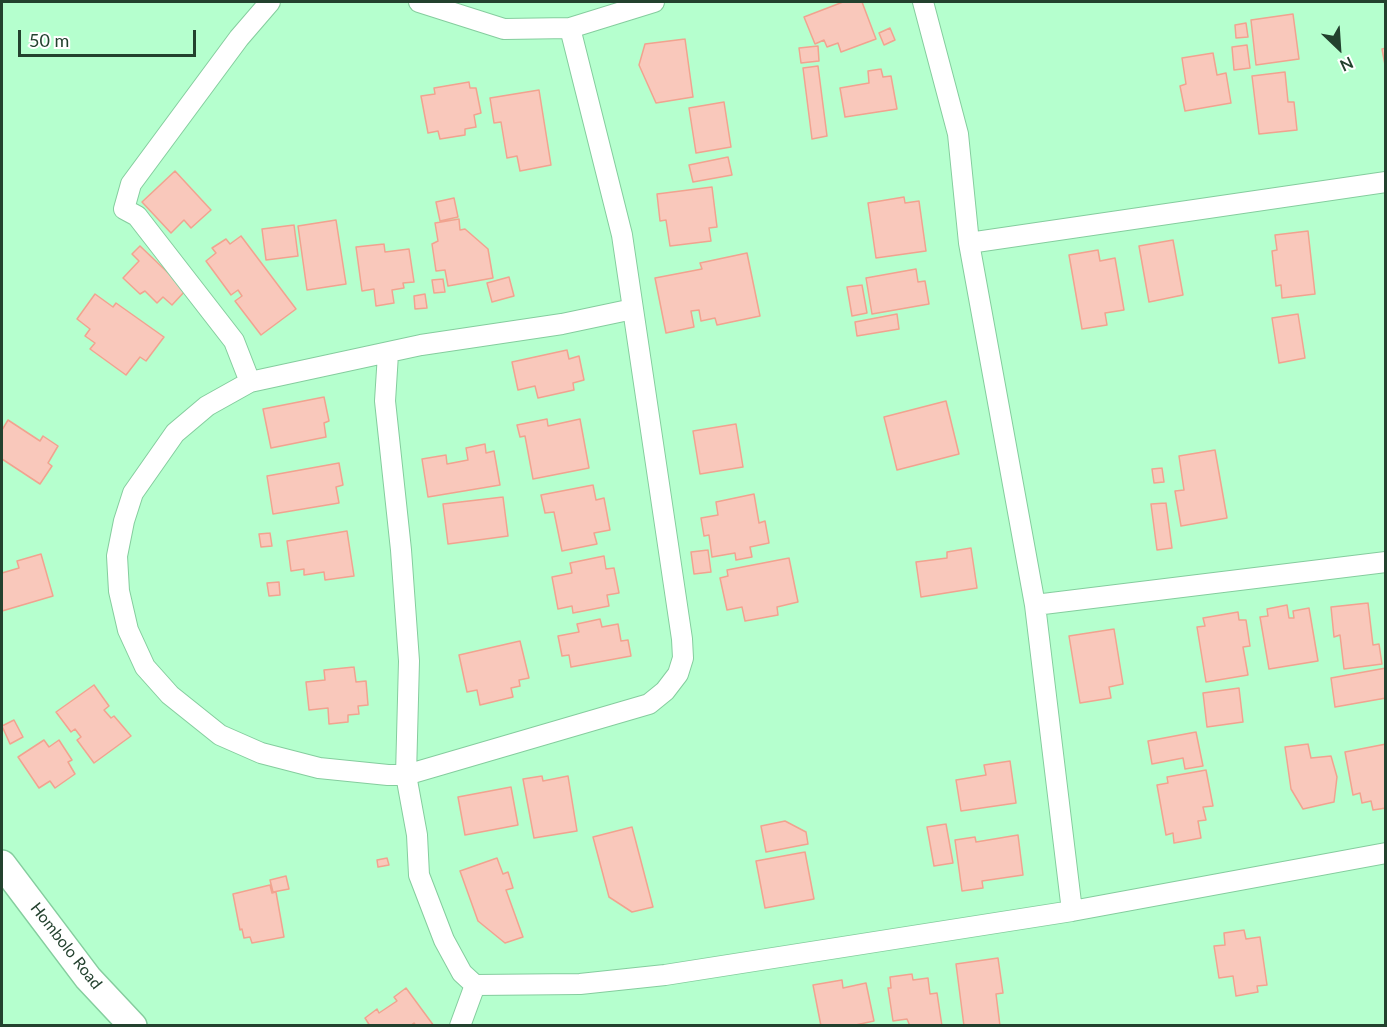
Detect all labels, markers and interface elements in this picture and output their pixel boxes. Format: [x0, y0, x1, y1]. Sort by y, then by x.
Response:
scale bar [21, 18, 200, 56]
north arrow [1309, 18, 1369, 78]
text: 50 m [29, 29, 69, 51]
text: N [1337, 54, 1356, 76]
street label: Hombolo Road [26, 899, 106, 993]

